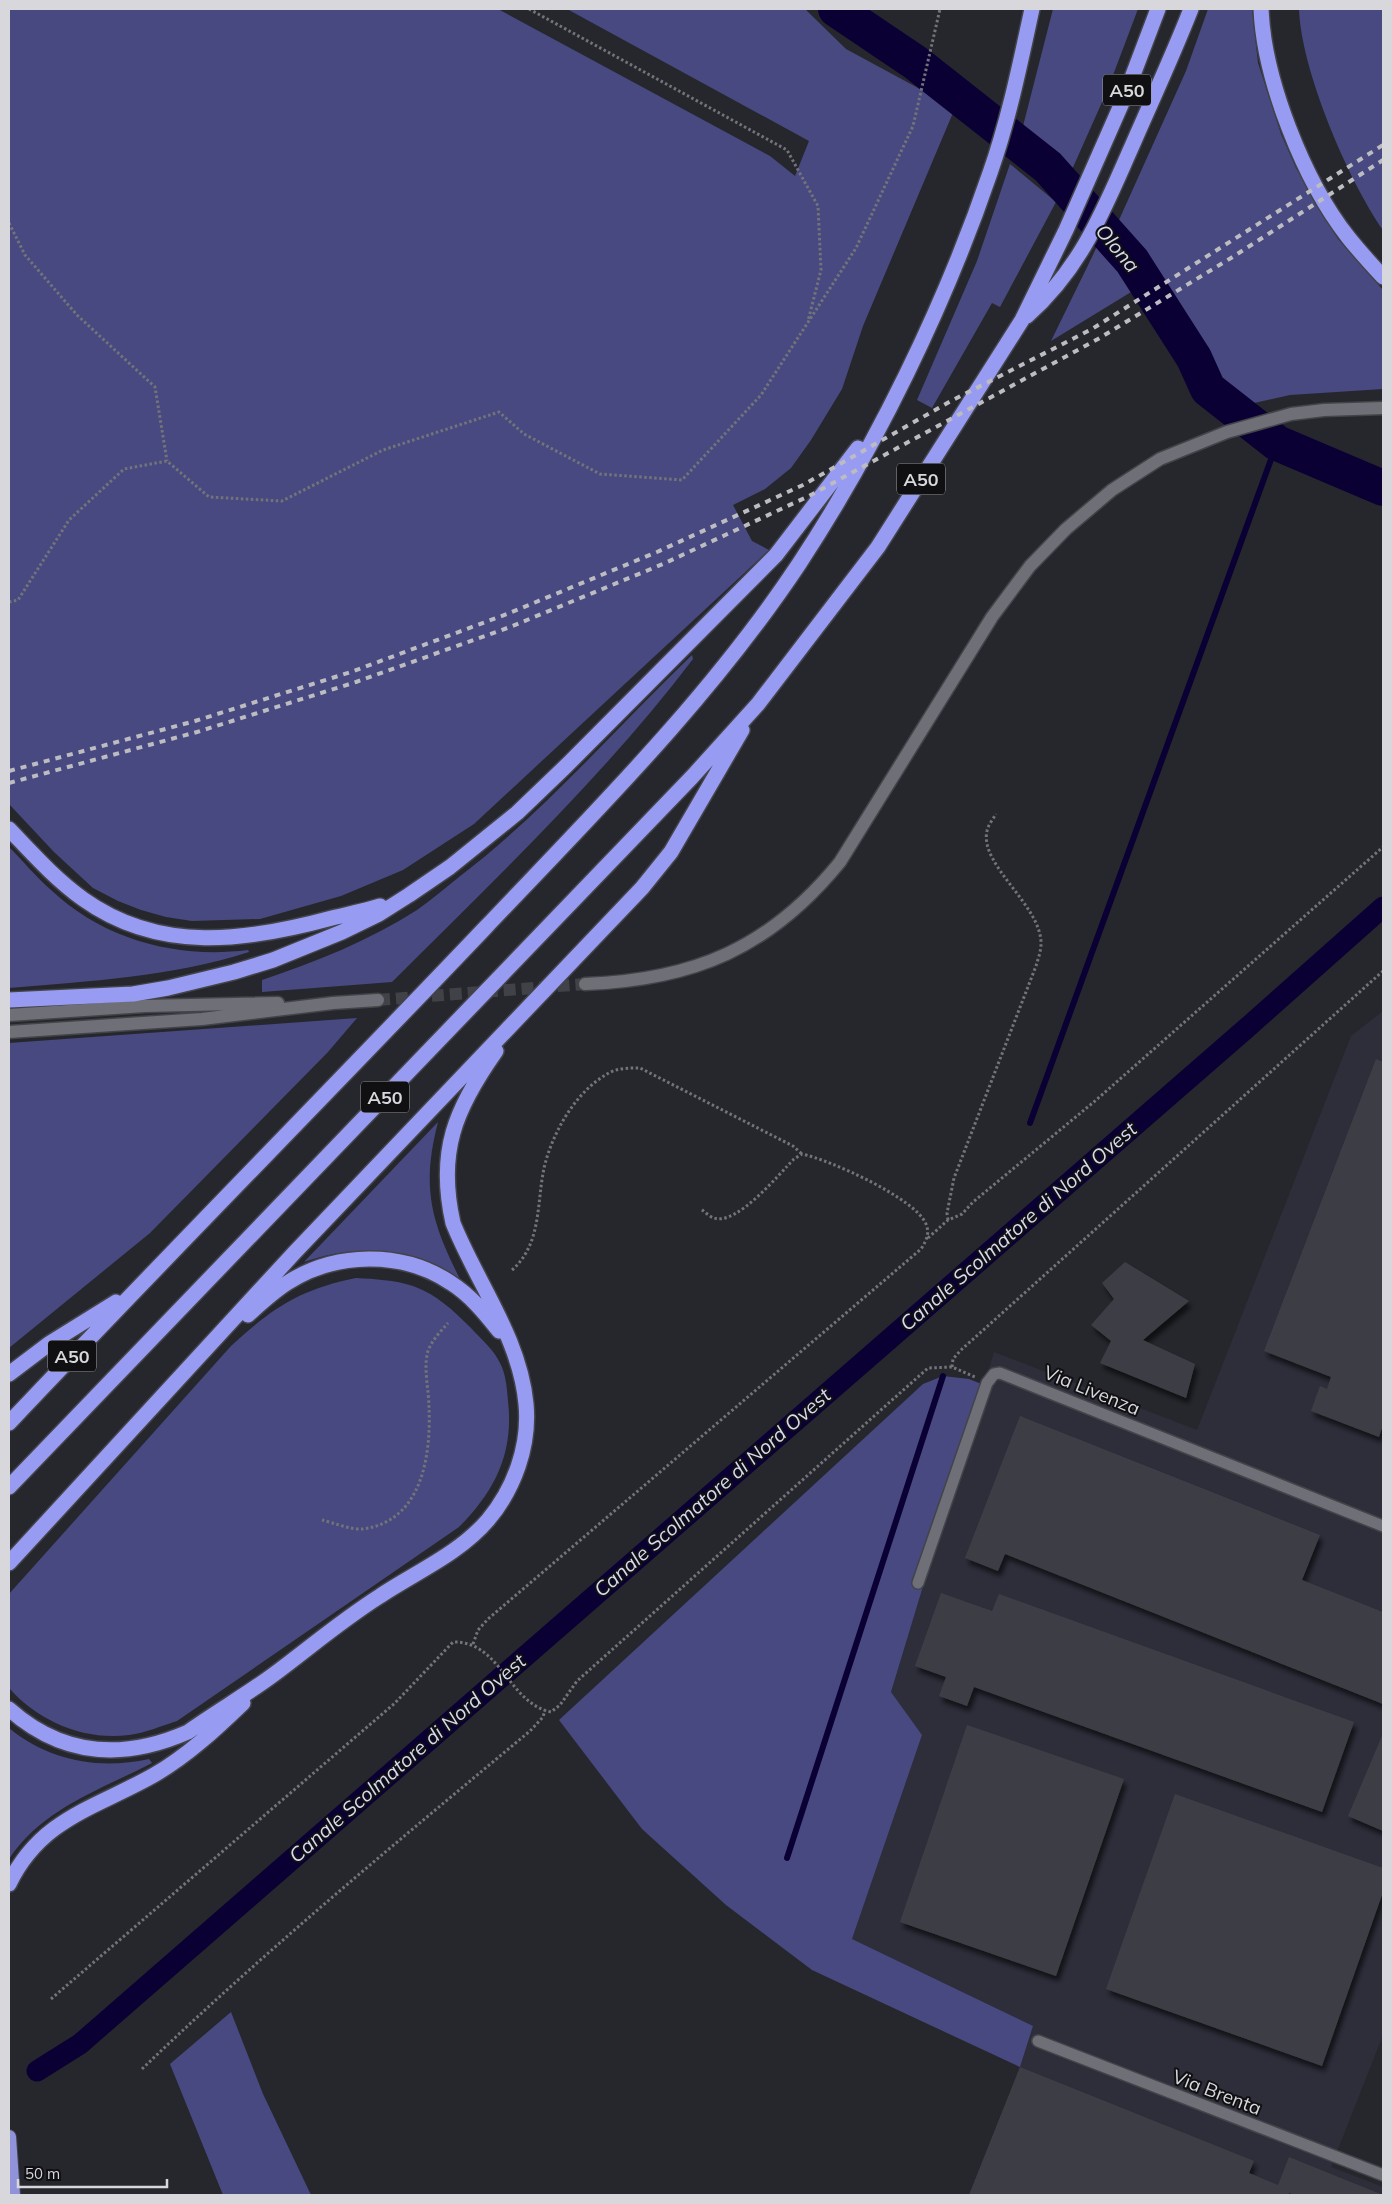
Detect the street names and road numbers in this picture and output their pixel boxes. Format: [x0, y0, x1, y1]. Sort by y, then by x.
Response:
road number: A50 [1103, 74, 1151, 106]
road number: A50 [897, 464, 945, 494]
road number: A50 [361, 1082, 409, 1112]
road number: A50 [48, 1340, 96, 1372]
street label: Via Livenza [1040, 1360, 1144, 1420]
street label: Via Brenta [1169, 2064, 1265, 2120]

